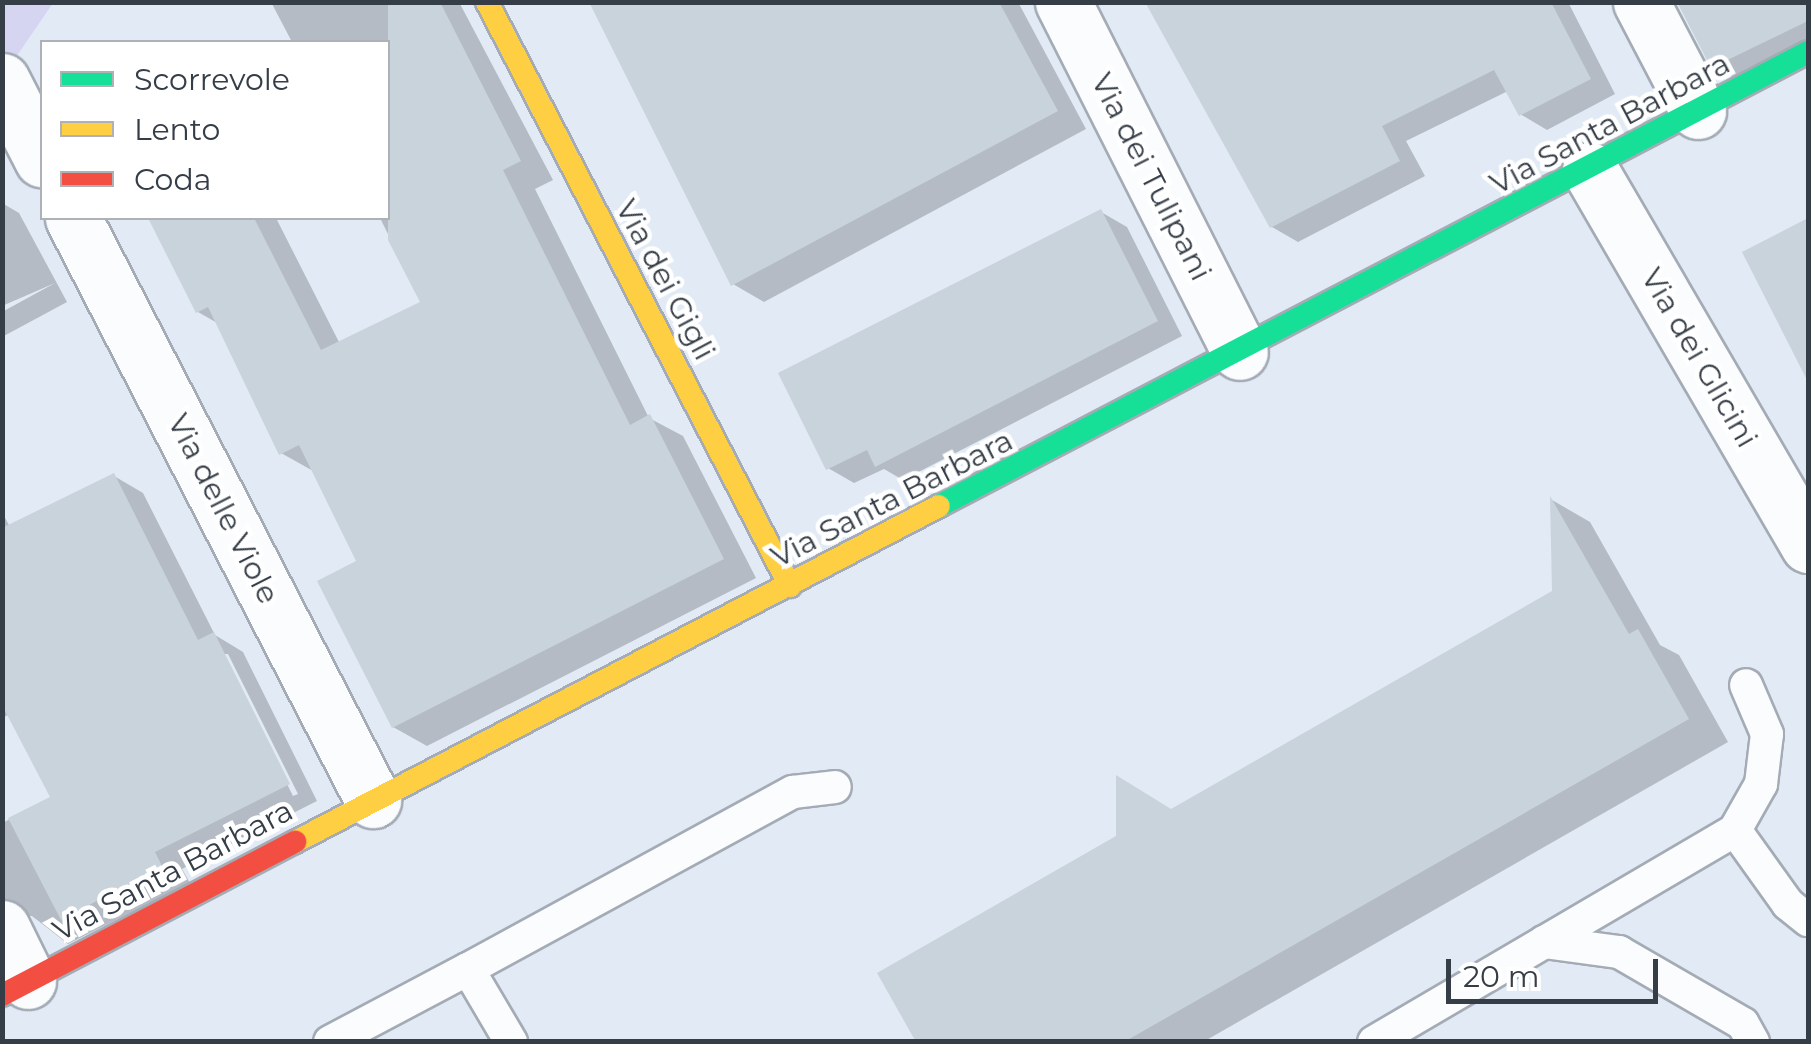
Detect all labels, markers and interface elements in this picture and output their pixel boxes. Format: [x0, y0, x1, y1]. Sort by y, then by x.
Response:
legend [40, 40, 390, 220]
street label: Via Santa Barbara [1484, 46, 1736, 202]
text: Scorrevole [134, 61, 290, 98]
street label: Via dei Tulipani [1083, 67, 1219, 287]
text: Lento [134, 111, 220, 148]
text: Coda [134, 161, 211, 198]
street label: Via dei Gigli [608, 194, 722, 366]
street label: Via dei Glicini [1633, 262, 1765, 454]
street label: Via delle Viole [160, 408, 286, 610]
street label: Via Santa Barbara [765, 423, 1019, 575]
street label: Via Santa Barbara [47, 793, 299, 949]
scale bar [1451, 939, 1664, 1001]
text: 20 m [1463, 958, 1540, 995]

